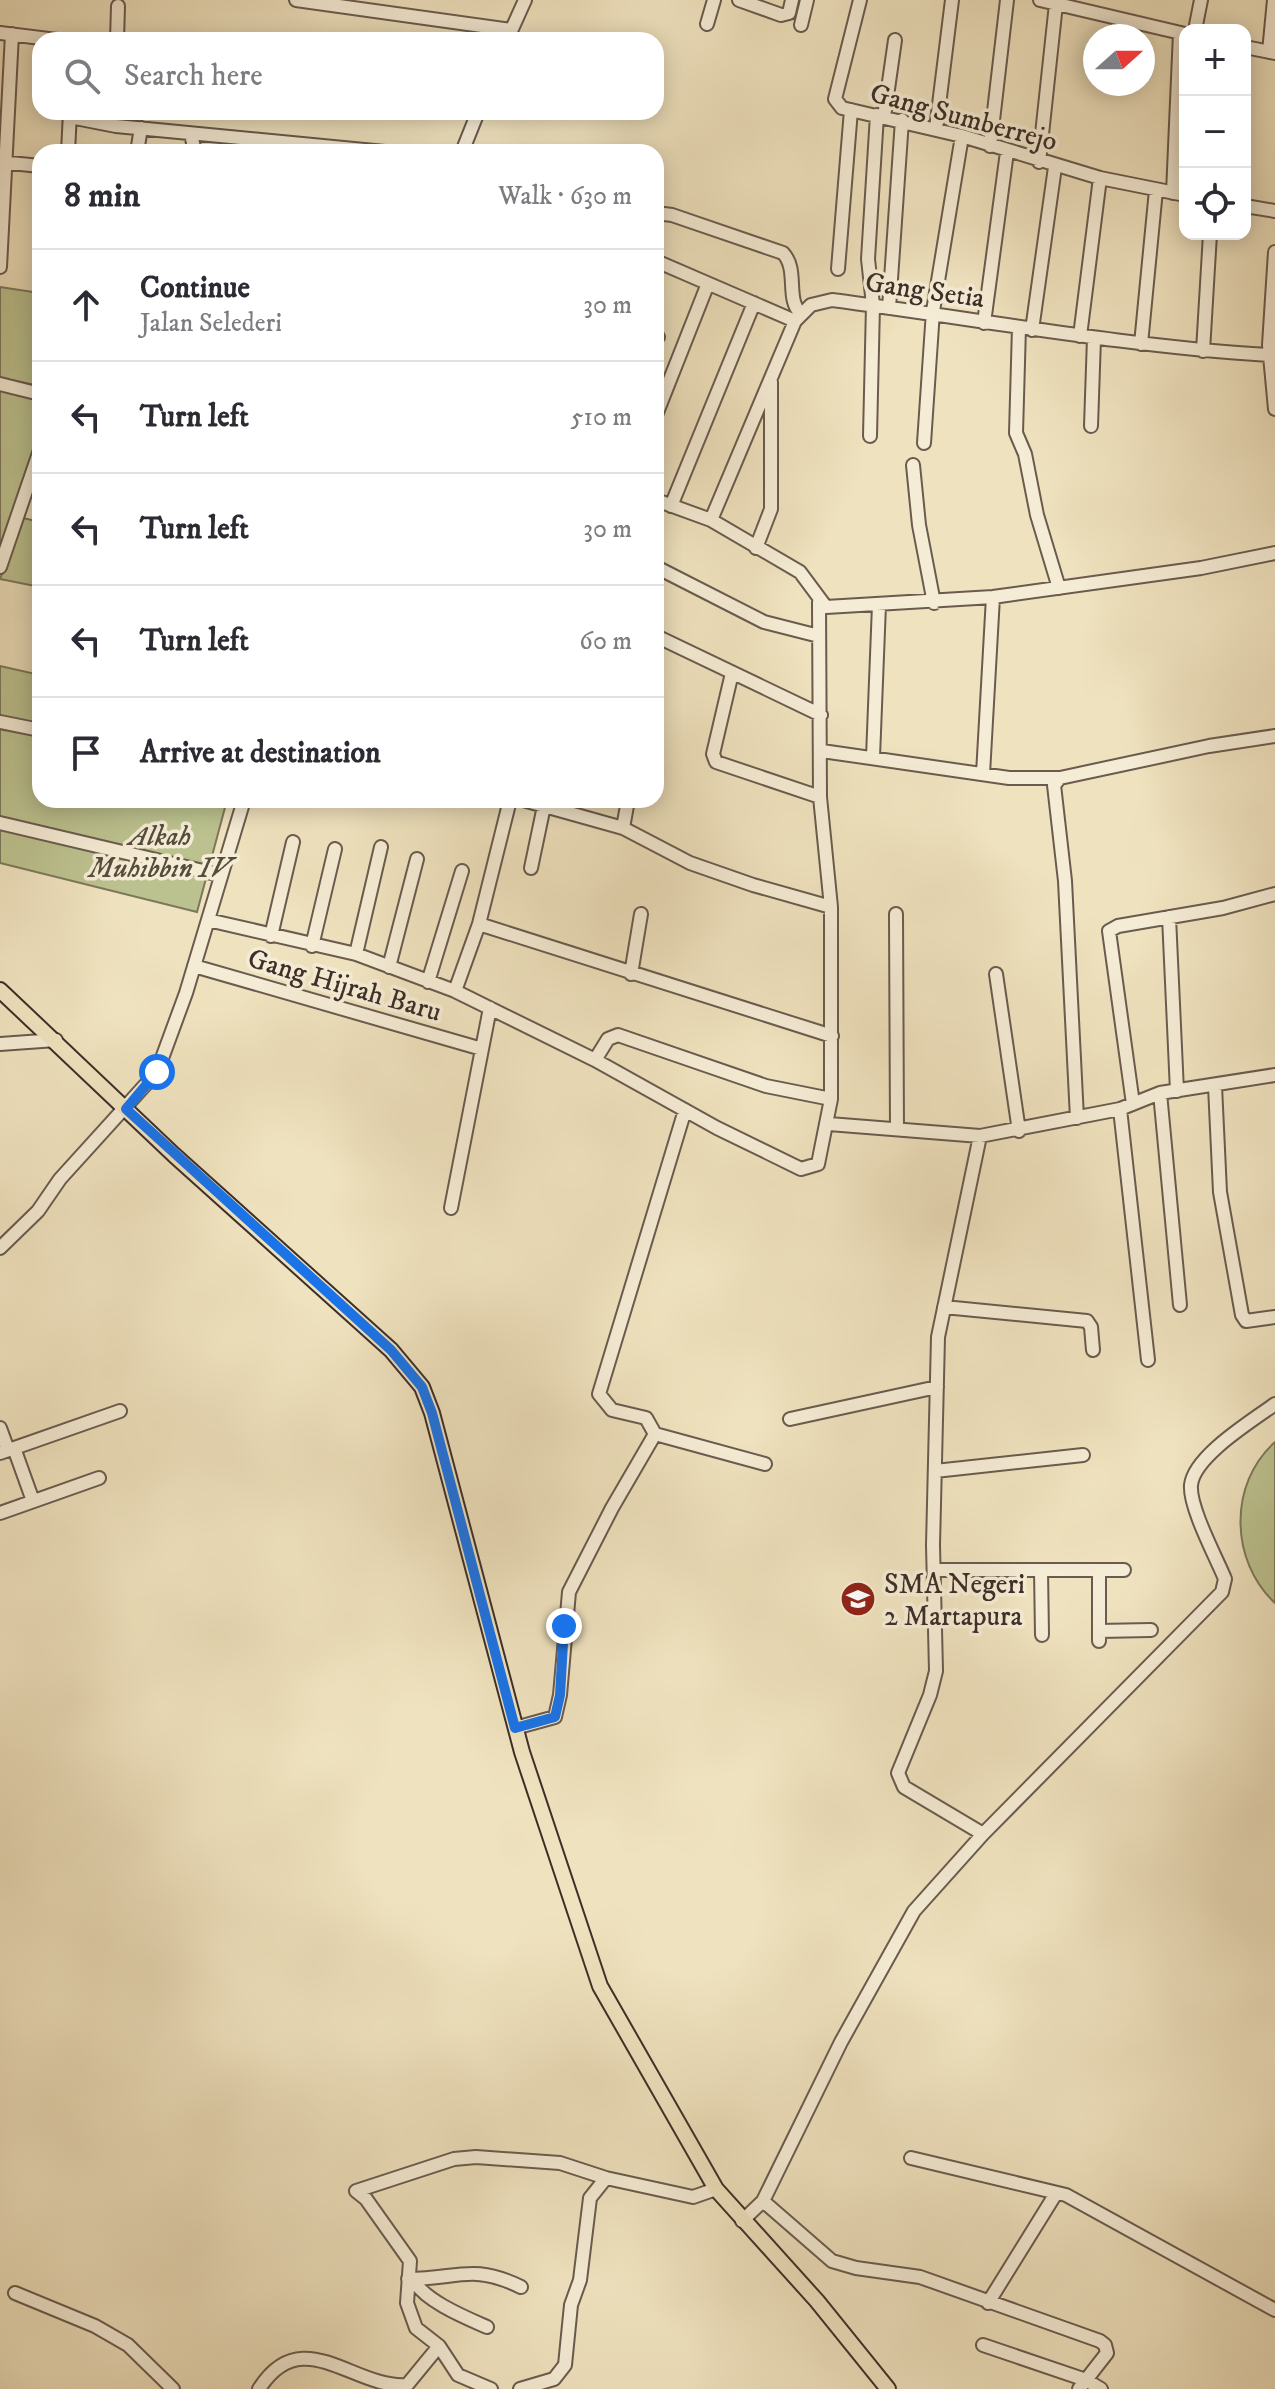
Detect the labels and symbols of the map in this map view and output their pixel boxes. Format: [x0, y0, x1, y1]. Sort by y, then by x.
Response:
north arrow [1083, 24, 1155, 96]
street label: Gang Sumberrejo [866, 76, 1061, 159]
street label: Gang Setia [863, 265, 987, 316]
park label: Alkah Muhibbin IV [87, 819, 237, 886]
street label: Gang Hijrah Baru [244, 941, 445, 1030]
route start [139, 1054, 175, 1090]
place label: SMA Negeri 2 Martapura [884, 1567, 1025, 1634]
school or university icon: SMA Negeri 2 Martapura [839, 1580, 877, 1618]
route end [546, 1608, 582, 1644]

